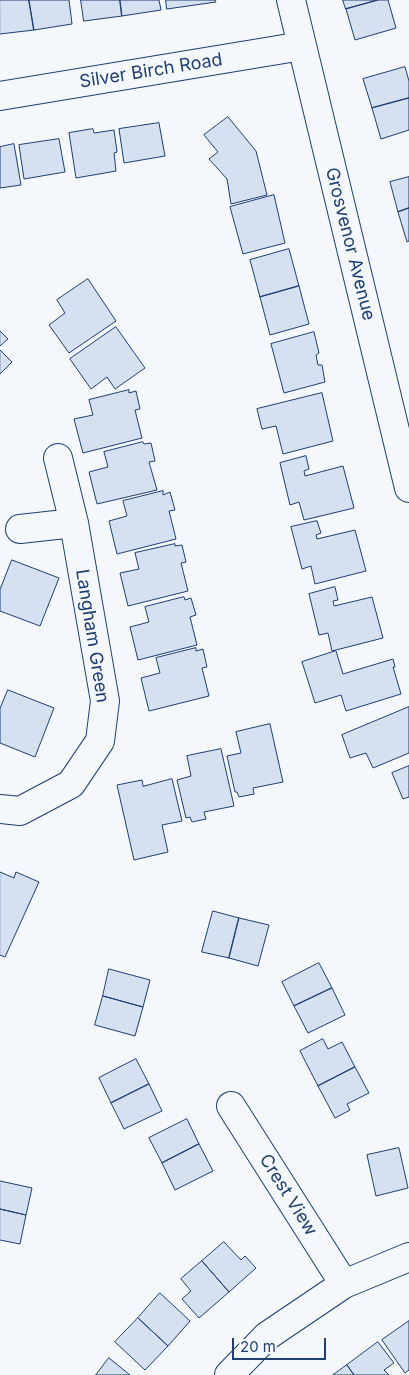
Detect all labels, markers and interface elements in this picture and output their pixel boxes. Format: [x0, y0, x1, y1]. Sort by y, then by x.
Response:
street label: Silver Birch Road [78, 49, 224, 93]
street label: Grosvenor Avenue [321, 165, 379, 323]
street label: Langham Green [71, 568, 113, 704]
street label: Crest View [254, 1150, 322, 1240]
scale bar [234, 1328, 328, 1360]
text: 20 m [240, 1337, 276, 1356]

